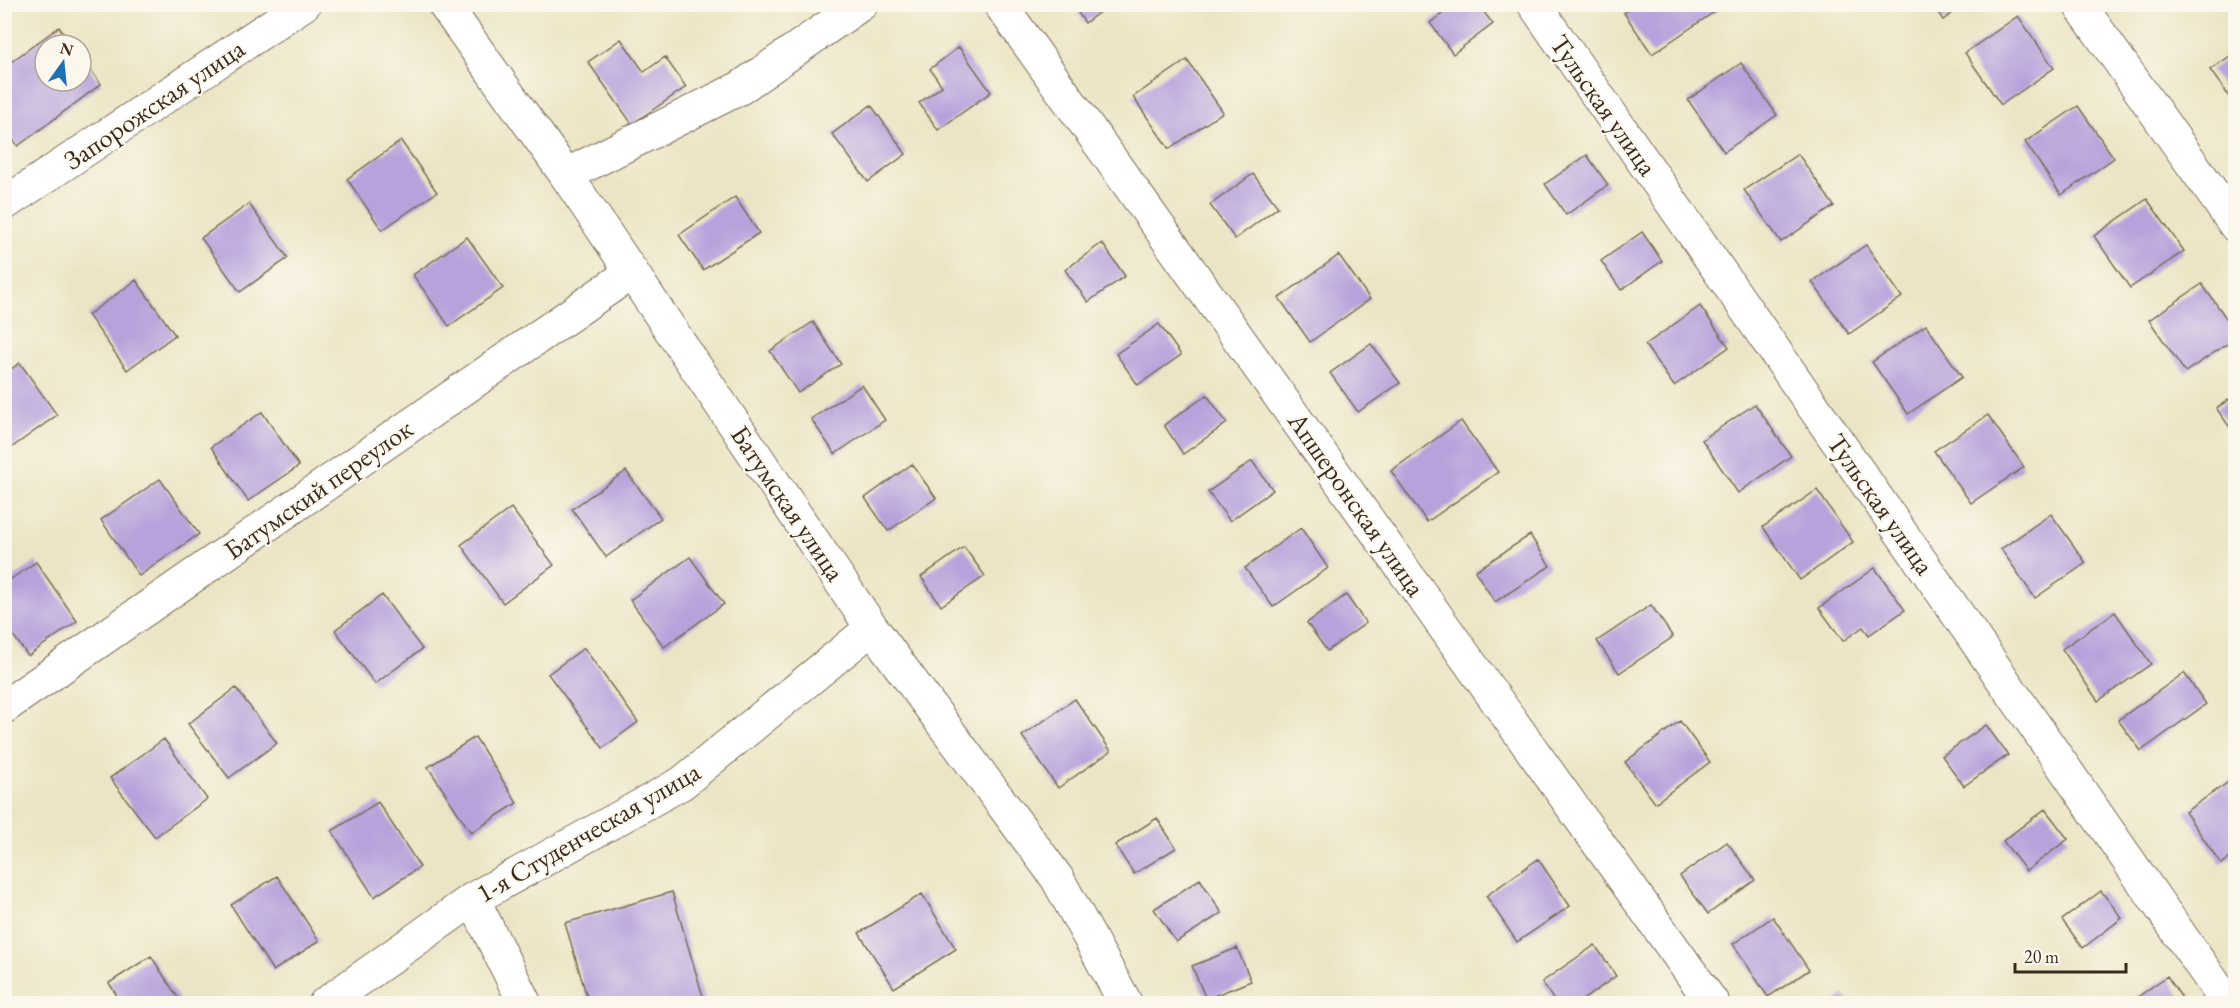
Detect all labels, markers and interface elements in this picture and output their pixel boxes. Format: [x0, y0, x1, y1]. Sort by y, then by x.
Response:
street label: Тульская улица [1542, 27, 1666, 183]
street label: Запорожская улица [57, 30, 251, 177]
north arrow [33, 33, 93, 93]
text: N [58, 37, 76, 61]
street label: Апшеронская улица [1280, 404, 1434, 603]
street label: Батумский переулок [217, 411, 419, 567]
street label: Батумская улица [723, 418, 853, 588]
street label: Тульская улица [1819, 426, 1943, 582]
street label: 1-я Студенческая улица [470, 754, 706, 910]
scale bar [2015, 936, 2126, 974]
text: 20 m [2024, 945, 2059, 968]

